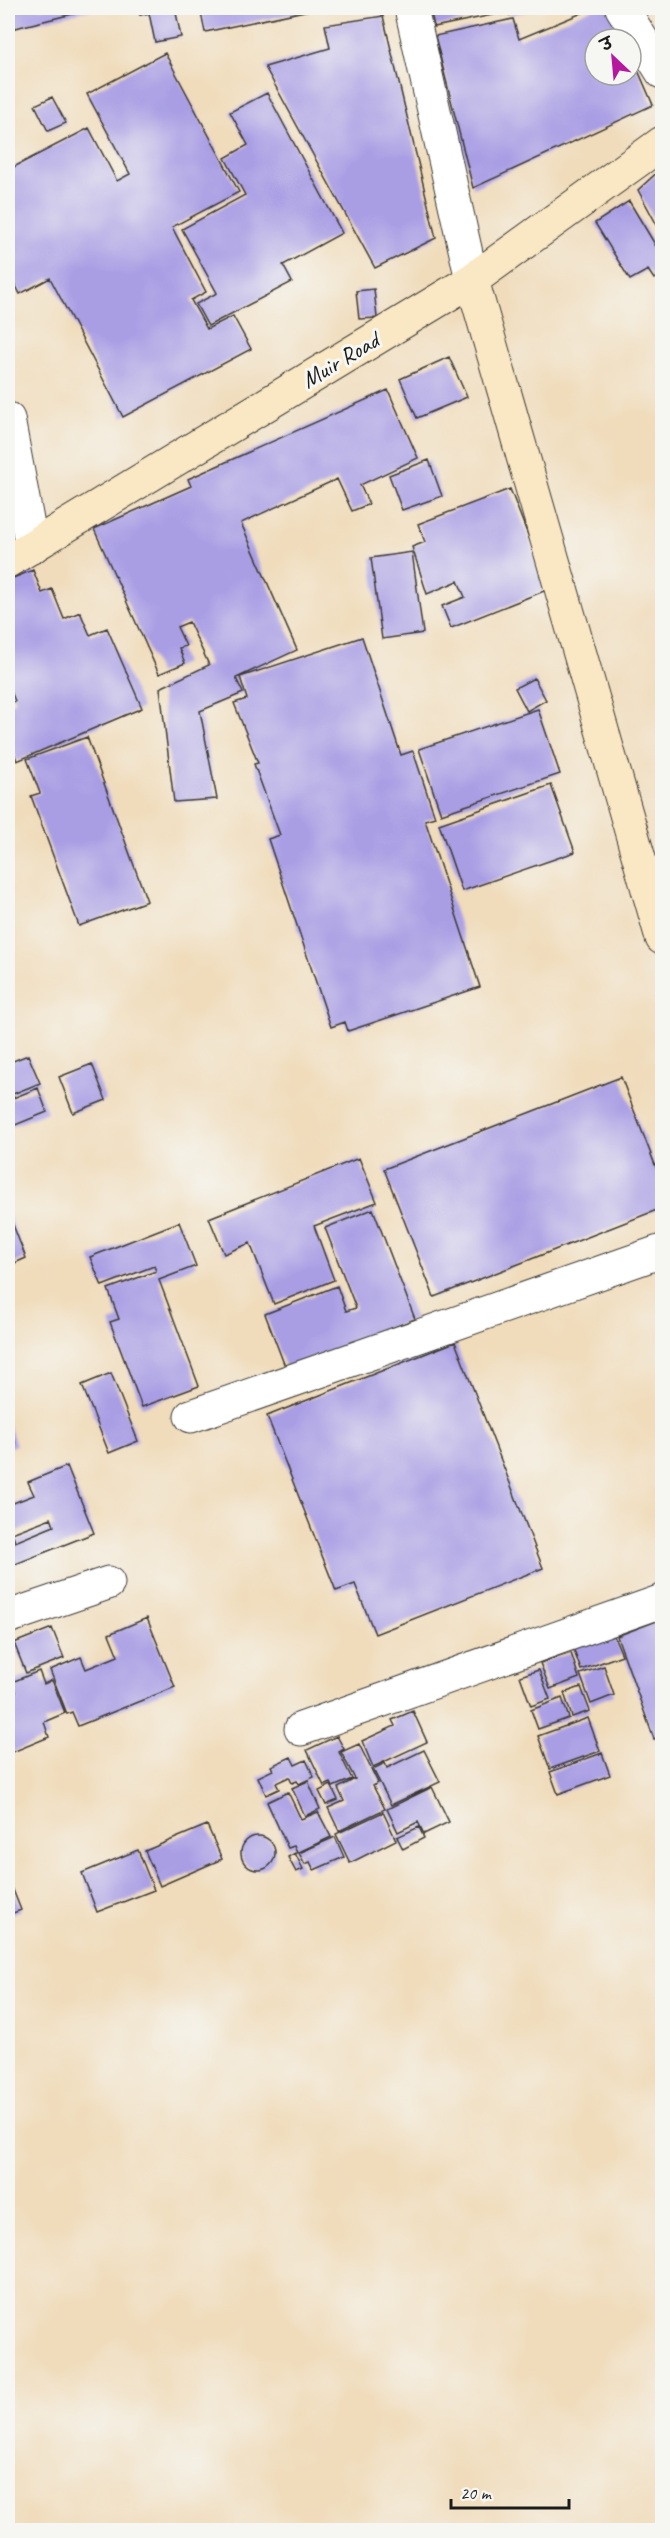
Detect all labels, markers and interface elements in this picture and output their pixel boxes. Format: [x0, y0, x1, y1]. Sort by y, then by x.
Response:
north arrow [583, 27, 643, 87]
text: उ [596, 33, 617, 57]
street label: Muir Road [296, 323, 387, 395]
scale bar [451, 2472, 570, 2510]
text: 20 m [460, 2482, 493, 2504]

